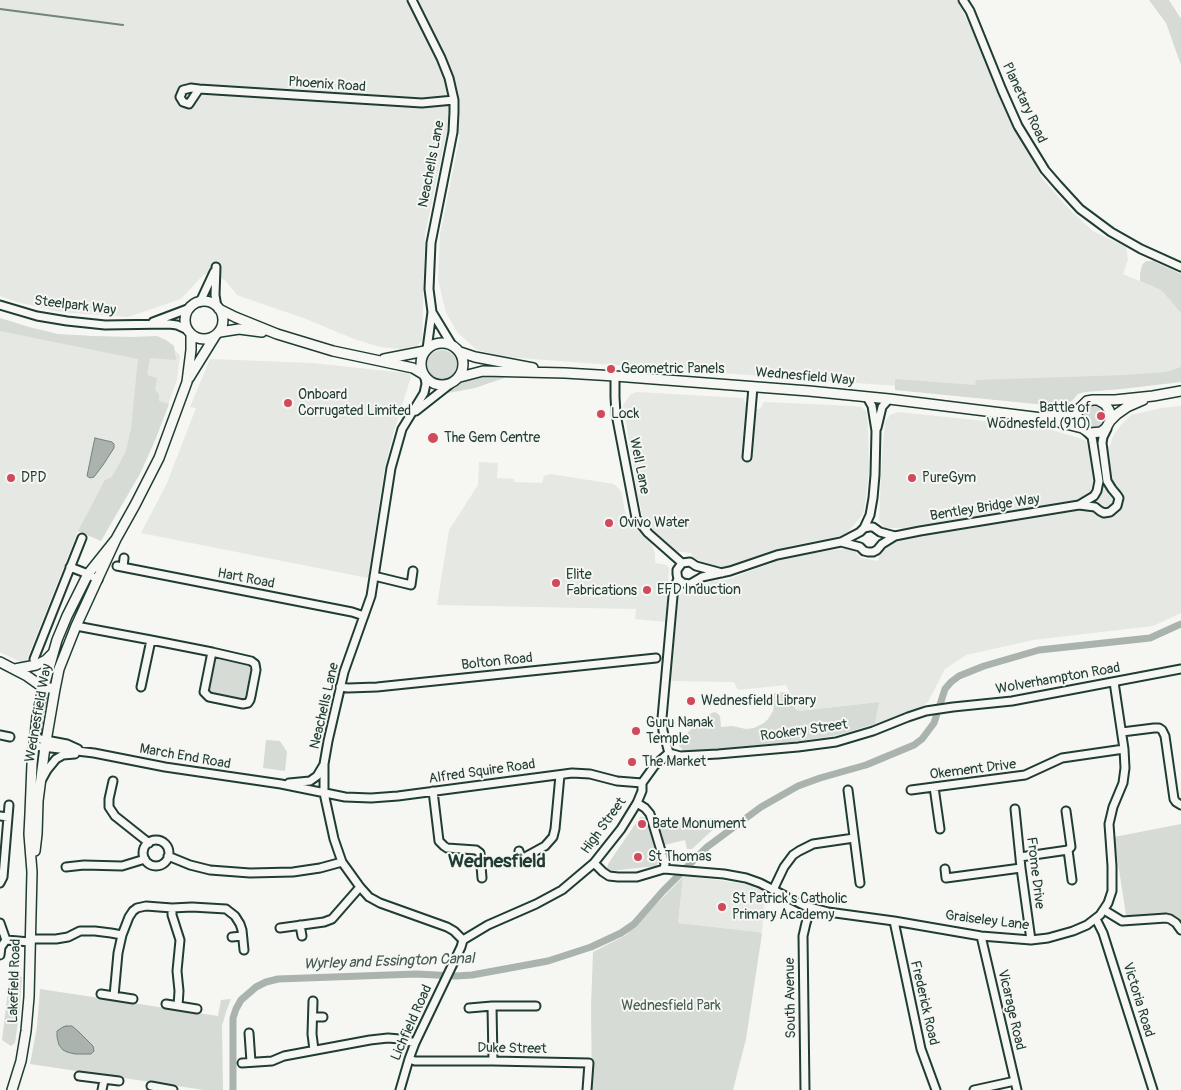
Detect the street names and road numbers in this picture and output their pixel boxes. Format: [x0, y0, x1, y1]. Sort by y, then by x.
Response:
street label: Planetary Road [998, 60, 1050, 146]
street label: Phoenix Road [288, 74, 366, 96]
street label: Neachells Lane [415, 119, 449, 209]
street label: Steelpark Way [33, 293, 117, 319]
street label: Wednesfield Way [755, 364, 855, 390]
street label: Well Lane [625, 436, 653, 496]
street label: Bentley Bridge Way [929, 491, 1041, 525]
street label: Hart Road [216, 565, 276, 593]
street label: Bolton Road [460, 650, 534, 674]
street label: Wolverhampton Road [994, 660, 1122, 698]
street label: Neachells Lane [307, 661, 343, 751]
street label: Wednesfield Way [22, 663, 56, 763]
street label: Rookery Street [759, 717, 849, 745]
street label: March End Road [138, 741, 232, 773]
street label: Alfred Squire Road [428, 756, 536, 788]
street label: Okement Drive [929, 756, 1017, 784]
street label: High Street [578, 794, 630, 858]
street label: Frome Drive [1022, 836, 1048, 910]
street label: Graiseley Lane [944, 908, 1030, 934]
street label: Lakefield Road [5, 939, 25, 1023]
street label: South Avenue [782, 957, 800, 1039]
street label: Frederick Road [906, 959, 942, 1047]
street label: Victoria Road [1119, 961, 1157, 1039]
street label: Vicarage Road [994, 968, 1028, 1052]
street label: Lichfield Road [388, 982, 436, 1064]
street label: Duke Street [477, 1040, 547, 1058]

